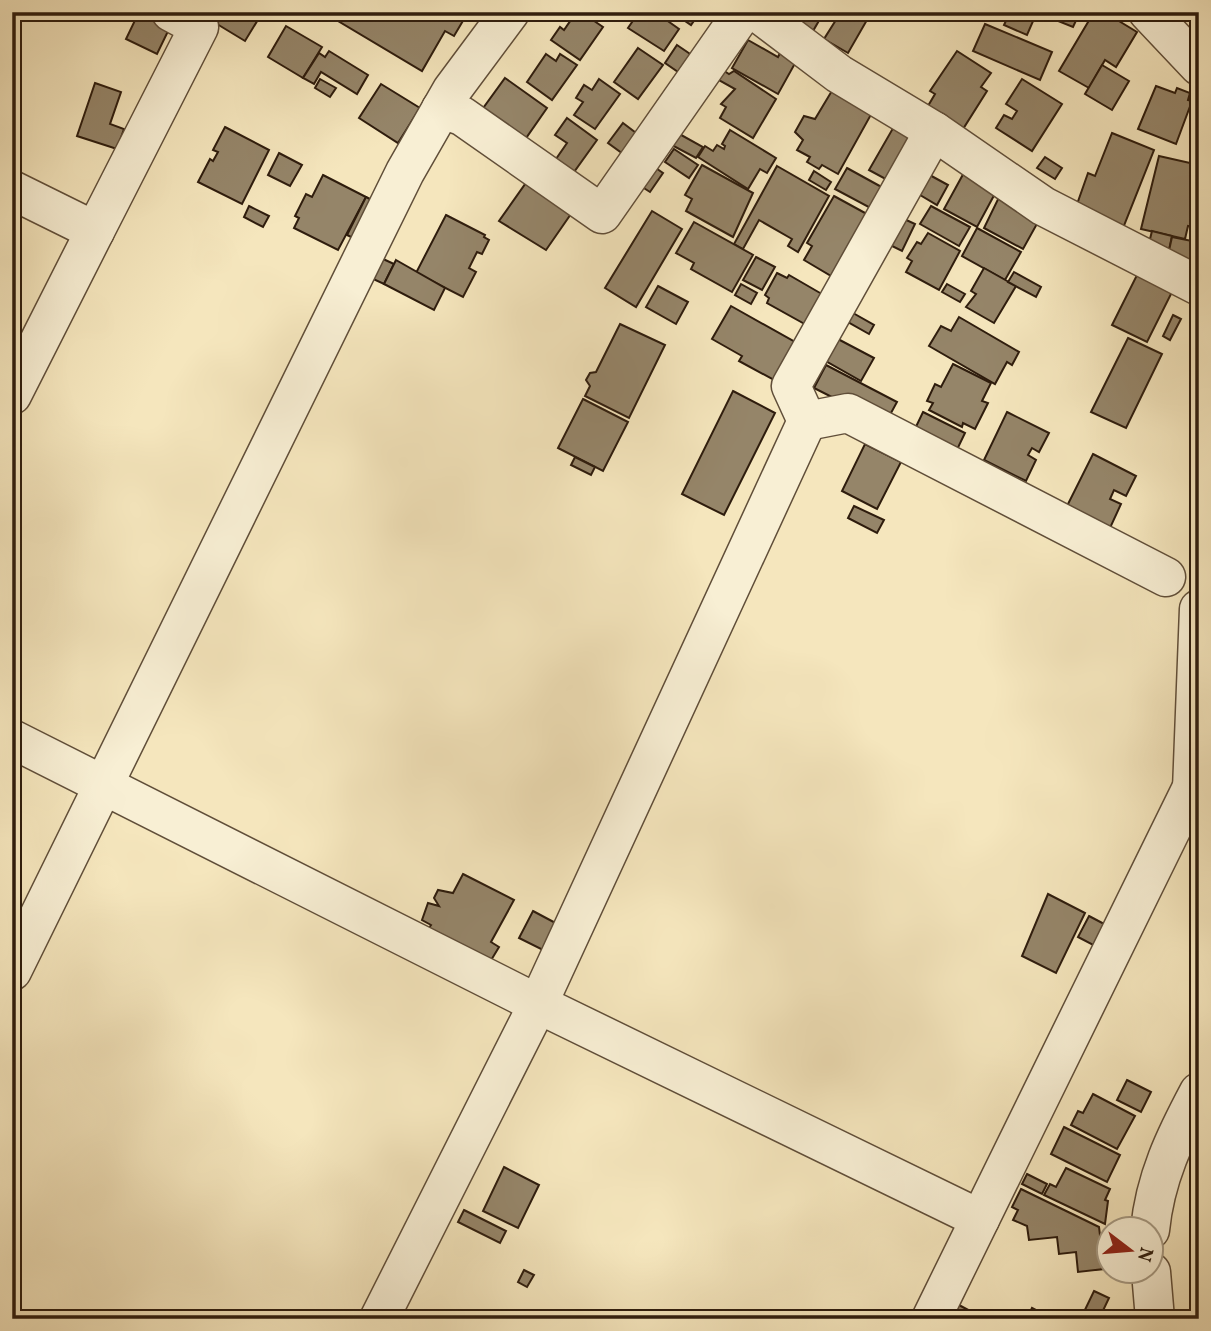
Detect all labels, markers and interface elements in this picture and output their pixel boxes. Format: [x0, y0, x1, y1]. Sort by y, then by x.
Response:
north arrow [1096, 1216, 1166, 1286]
text: N [1130, 1244, 1159, 1265]

